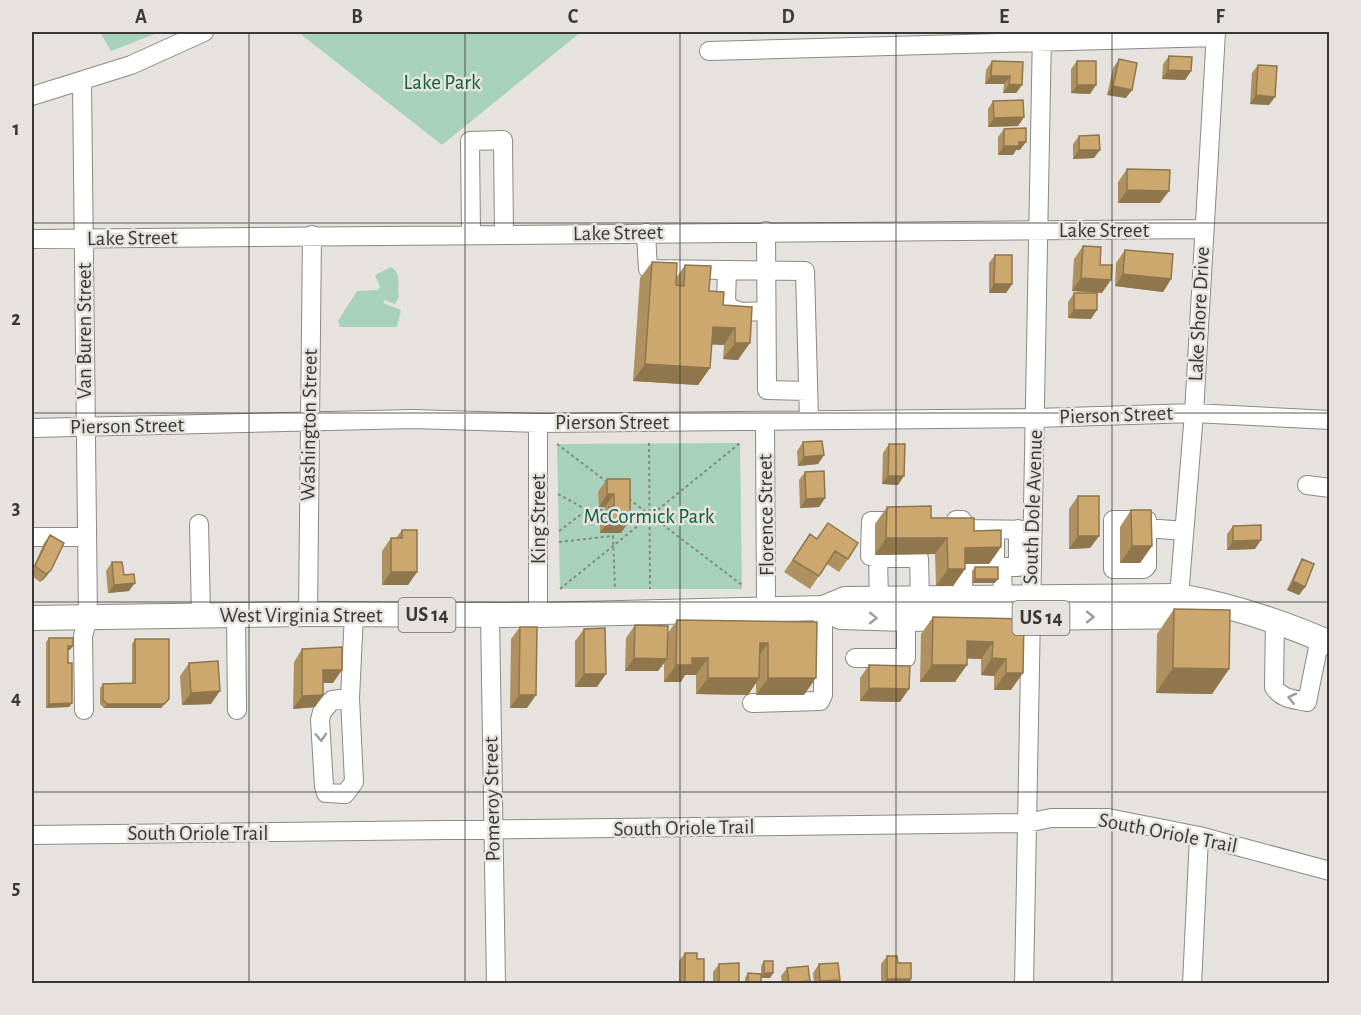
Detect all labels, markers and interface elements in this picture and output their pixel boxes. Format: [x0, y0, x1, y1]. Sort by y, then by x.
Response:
text: A [135, 7, 147, 27]
text: B [351, 7, 363, 27]
text: C [568, 7, 579, 27]
text: D [781, 7, 795, 27]
text: E [999, 7, 1009, 27]
text: F [1215, 7, 1225, 27]
park label: Lake Park [403, 72, 481, 93]
text: 1 [12, 119, 20, 139]
street label: Lake Street [1059, 220, 1149, 241]
street label: Lake Street [573, 222, 664, 244]
street label: Lake Street [87, 227, 178, 249]
street label: Lake Shore Drive [1185, 246, 1213, 382]
street label: Van Buren Street [74, 262, 95, 399]
text: 2 [11, 309, 21, 329]
street label: Washington Street [297, 348, 321, 501]
street label: Pierson Street [1059, 403, 1174, 427]
street label: Pierson Street [555, 412, 669, 433]
street label: Pierson Street [70, 415, 185, 437]
street label: South Dole Avenue [1020, 429, 1046, 585]
street label: Florence Street [754, 453, 778, 576]
street label: King Street [528, 473, 549, 564]
text: 3 [12, 498, 20, 518]
park label: McCormick Park [584, 506, 715, 527]
road number: US 14 [398, 598, 456, 632]
road number: US 14 [1012, 601, 1070, 635]
street label: West Virginia Street [220, 605, 383, 626]
one-way arrow [1086, 611, 1095, 623]
one-way arrow [869, 612, 878, 624]
text: 4 [11, 688, 21, 708]
one-way arrow [1287, 693, 1297, 706]
one-way arrow [315, 732, 328, 741]
street label: Pomeroy Street [480, 736, 504, 862]
street label: South Oriole Trail [1097, 809, 1239, 857]
street label: South Oriole Trail [613, 816, 755, 840]
street label: South Oriole Trail [128, 823, 268, 844]
text: 5 [12, 878, 20, 898]

